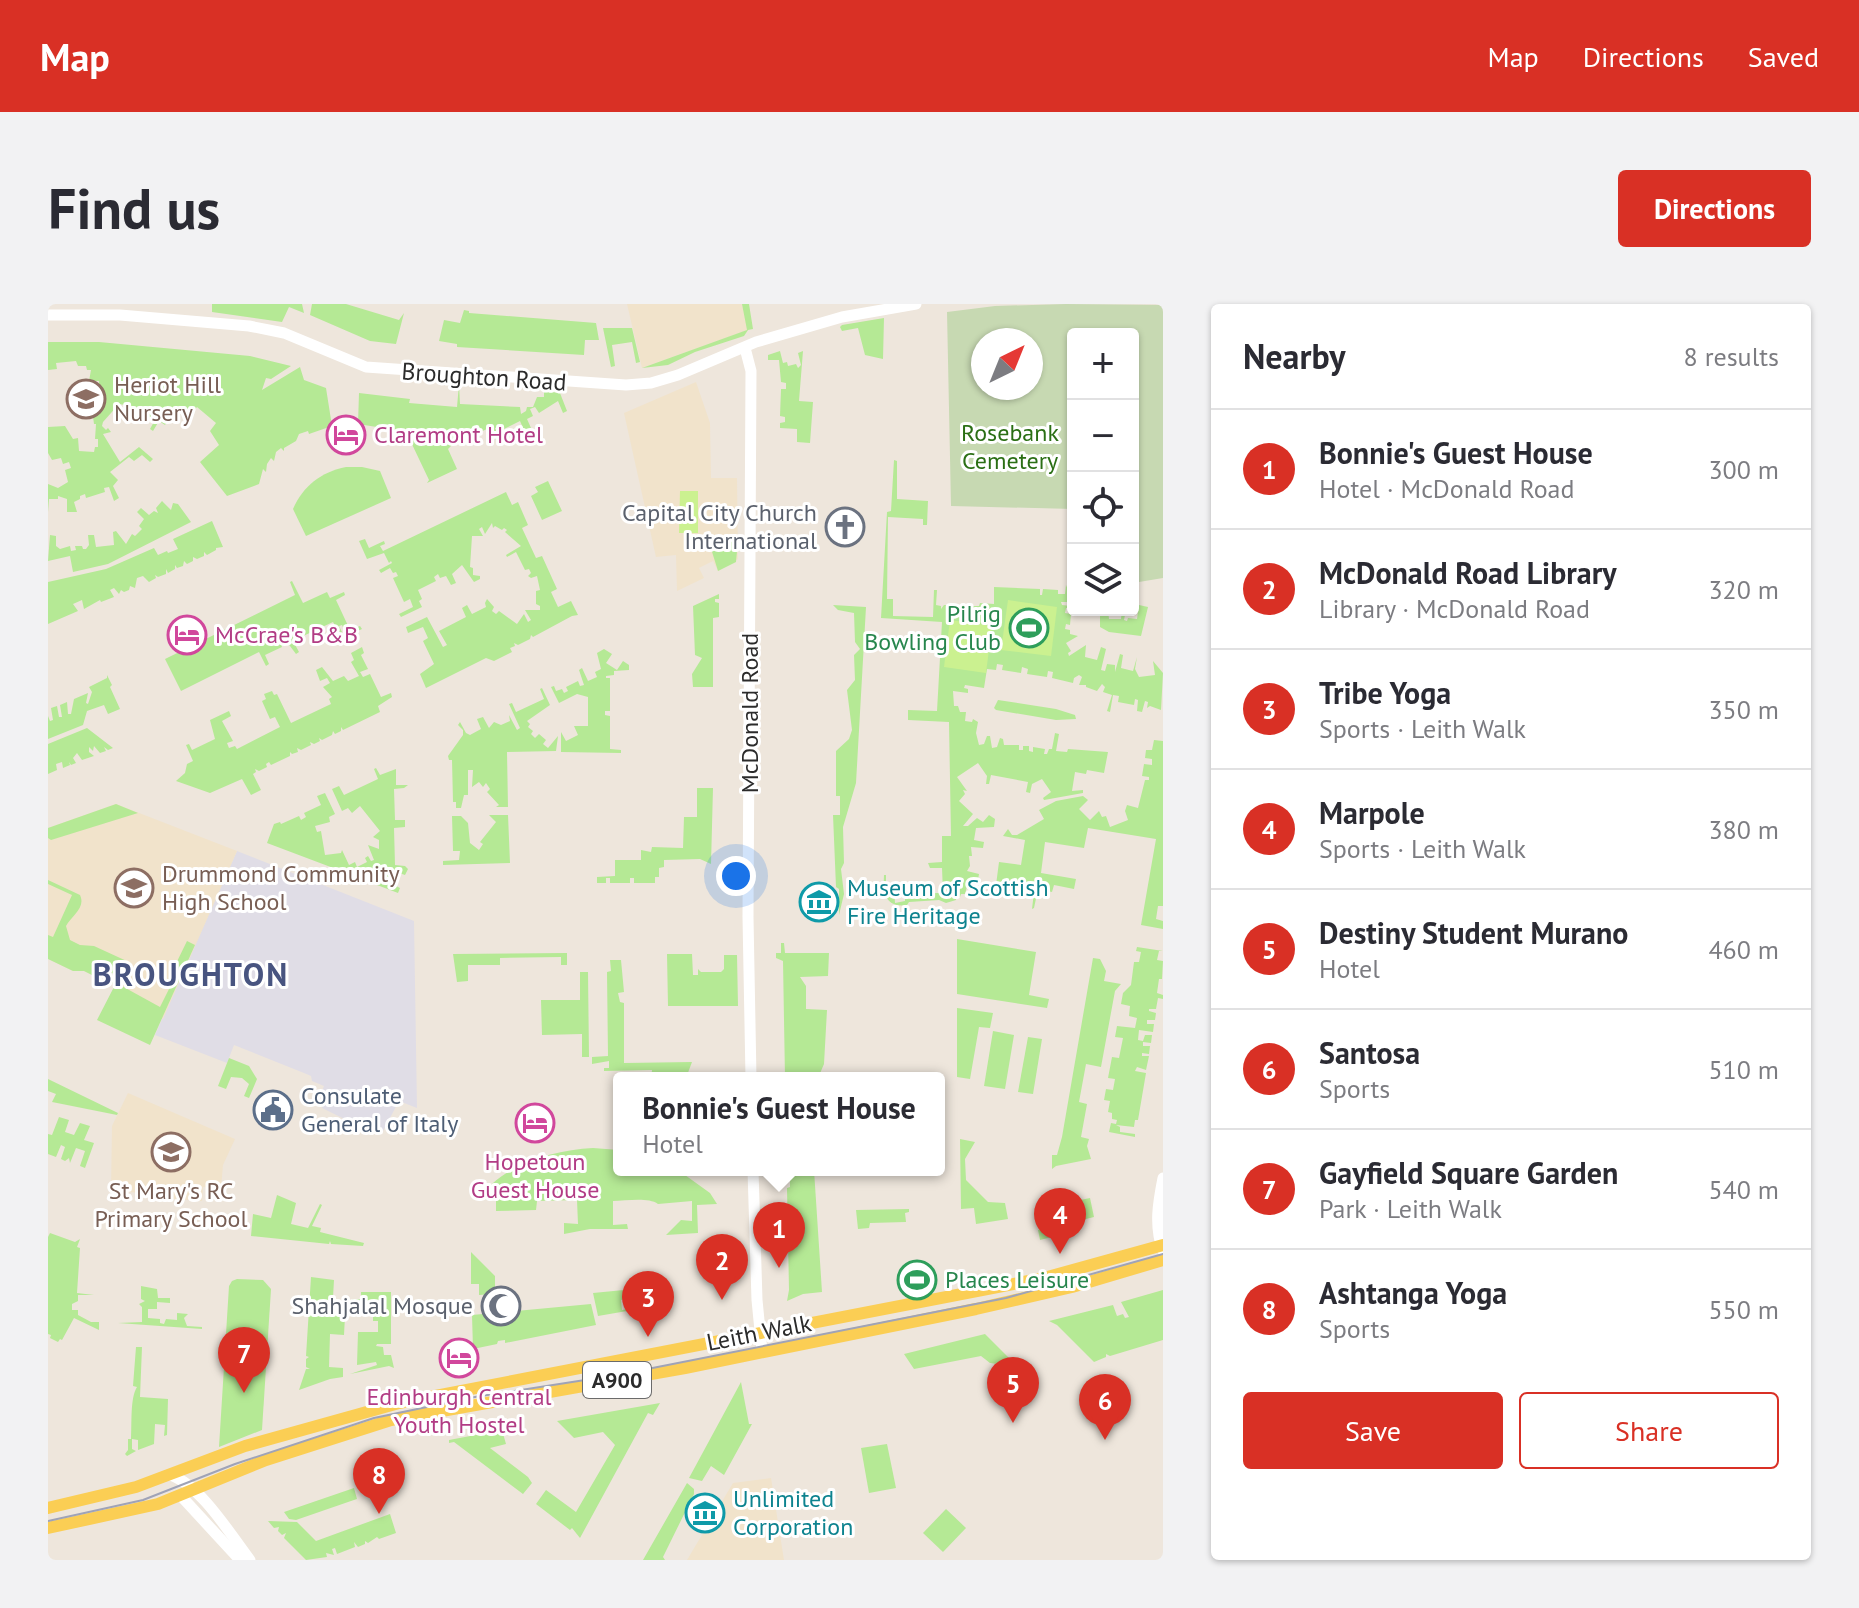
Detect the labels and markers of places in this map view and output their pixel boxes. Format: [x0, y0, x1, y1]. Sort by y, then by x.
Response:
place label: Heriot Hill Nursery [114, 369, 221, 428]
school or university icon: Heriot Hill Nursery [65, 378, 107, 420]
hotel icon: Claremont Hotel [325, 414, 367, 456]
place label: Claremont Hotel [374, 419, 543, 450]
place label: Capital City Church International [622, 497, 817, 556]
church icon: Capital City Church International [824, 506, 866, 548]
place label: Pilrig Bowling Club [864, 598, 1001, 657]
sports icon: Pilrig Bowling Club [1008, 607, 1050, 649]
hotel icon: McCrae's B&B [166, 614, 208, 656]
place label: McCrae's B&B [215, 619, 358, 650]
place label: Drummond Community High School [162, 858, 400, 917]
school or university icon: Drummond Community High School [113, 867, 155, 909]
place label: Museum of Scottish Fire Heritage [847, 872, 1049, 931]
museum icon: Museum of Scottish Fire Heritage [798, 881, 840, 923]
place label: Consulate General of Italy [301, 1080, 459, 1139]
public building icon: Consulate General of Italy [252, 1089, 294, 1131]
hotel icon: Hopetoun Guest House [514, 1102, 556, 1144]
school or university icon: St Mary's RC Primary School [150, 1131, 192, 1173]
place label: Hopetoun Guest House [471, 1146, 599, 1205]
place label: St Mary's RC Primary School [95, 1175, 247, 1234]
pin: 4 [1034, 1188, 1086, 1254]
pin: 1 [753, 1202, 805, 1268]
pin: 2 [696, 1234, 748, 1300]
sports icon: Places Leisure [896, 1259, 938, 1301]
place label: Places Leisure [945, 1264, 1089, 1295]
pin: 3 [622, 1271, 674, 1337]
mosque icon: Shahjalal Mosque [480, 1285, 522, 1327]
place label: Shahjalal Mosque [291, 1290, 473, 1321]
pin: 7 [218, 1327, 270, 1393]
hotel icon: Edinburgh Central Youth Hostel [438, 1337, 480, 1379]
pin: 5 [987, 1357, 1039, 1423]
pin: 6 [1079, 1374, 1131, 1440]
place label: Edinburgh Central Youth Hostel [366, 1381, 552, 1440]
pin: 8 [353, 1448, 405, 1514]
place label: Unlimited Corporation [733, 1483, 853, 1542]
museum icon: Unlimited Corporation [684, 1492, 726, 1534]

